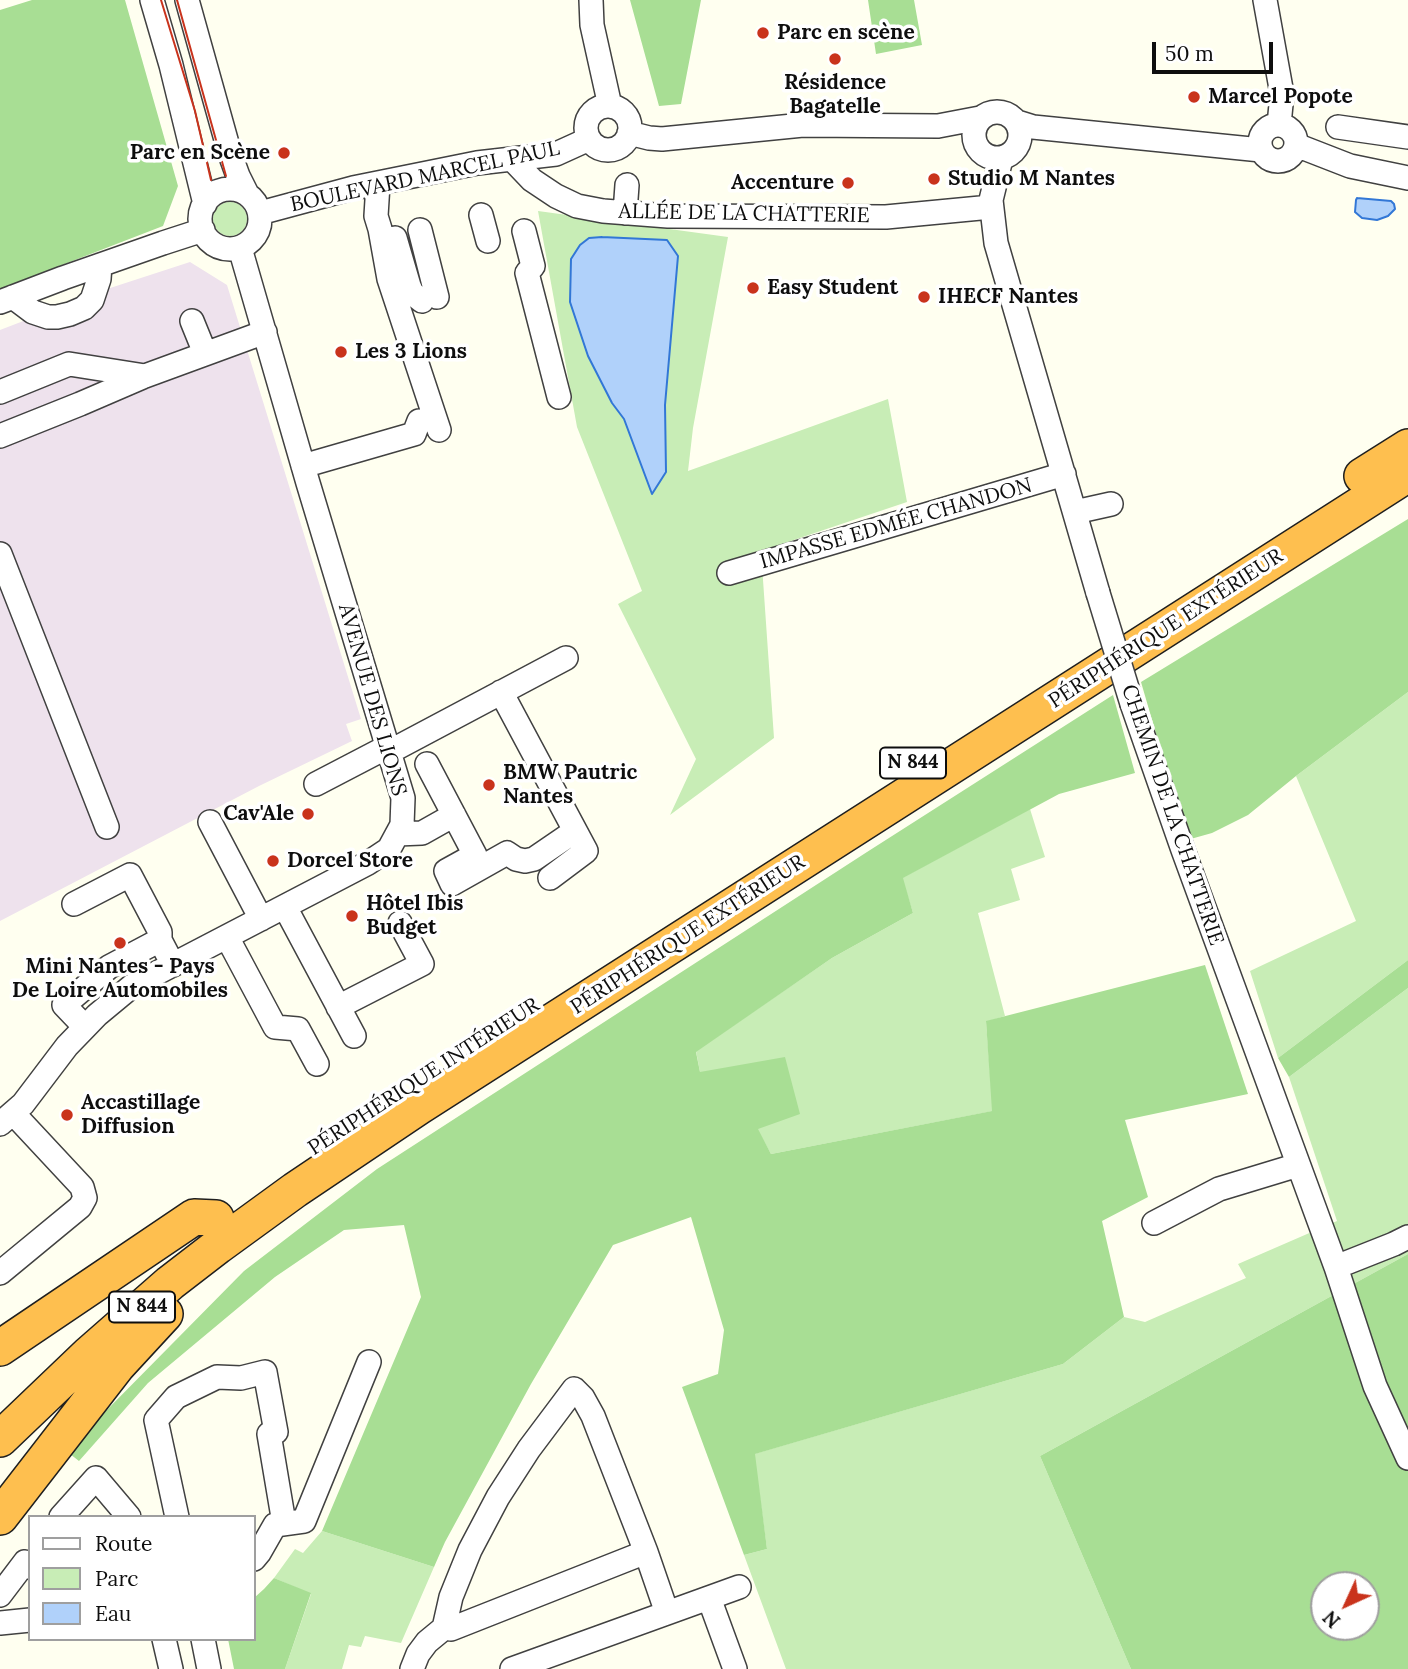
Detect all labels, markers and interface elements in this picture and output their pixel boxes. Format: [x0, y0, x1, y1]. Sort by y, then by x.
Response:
place label: Parc en scène [777, 20, 915, 46]
marker: Parc en scène [755, 25, 771, 41]
scale bar [1156, 28, 1277, 72]
text: 50 m [1165, 40, 1214, 67]
marker: Résidence Bagatelle [827, 51, 843, 67]
place label: Résidence Bagatelle [784, 70, 886, 120]
place label: Marcel Popote [1208, 84, 1353, 110]
marker: Marcel Popote [1186, 89, 1202, 105]
street label: BOULEVARD MARCEL PAUL [288, 136, 562, 218]
place label: Parc en Scène [130, 140, 270, 166]
marker: Parc en Scène [276, 145, 292, 161]
place label: Studio M Nantes [948, 166, 1115, 192]
place label: Accenture [731, 170, 834, 196]
marker: Studio M Nantes [926, 171, 942, 187]
marker: Accenture [840, 175, 856, 191]
street label: ALLÉE DE LA CHATTERIE [618, 199, 870, 229]
place label: Easy Student [767, 275, 898, 301]
marker: Easy Student [745, 280, 761, 296]
place label: IHECF Nantes [938, 284, 1078, 310]
marker: IHECF Nantes [916, 289, 932, 305]
place label: Les 3 Lions [355, 339, 467, 365]
marker: Les 3 Lions [333, 344, 349, 360]
street label: IMPASSE EDMÉE CHANDON [757, 473, 1035, 575]
street label: PÉRIPHÉRIQUE EXTÉRIEUR [1044, 544, 1288, 714]
street label: AVENUE DES LIONS [332, 601, 412, 799]
street label: CHEMIN DE LA CHATTERIE [1115, 681, 1229, 949]
road number: N 844 [880, 748, 946, 778]
place label: BMW Pautric Nantes [503, 760, 637, 810]
marker: BMW Pautric Nantes [481, 777, 497, 793]
place label: Cav'Ale [223, 801, 294, 827]
marker: Cav'Ale [300, 806, 316, 822]
place label: Dorcel Store [287, 848, 413, 874]
street label: PÉRIPHÉRIQUE EXTÉRIEUR [566, 850, 810, 1020]
marker: Dorcel Store [265, 853, 281, 869]
place label: Hôtel Ibis Budget [366, 891, 464, 941]
marker: Hôtel Ibis Budget [344, 908, 360, 924]
marker: Mini Nantes - Pays De Loire Automobiles [112, 935, 128, 951]
place label: Mini Nantes - Pays De Loire Automobiles [12, 954, 228, 1004]
street label: PÉRIPHÉRIQUE INTÉRIEUR [304, 993, 544, 1161]
place label: Accastillage Diffusion [81, 1090, 200, 1140]
marker: Accastillage Diffusion [59, 1107, 75, 1123]
road number: N 844 [109, 1292, 175, 1322]
legend [28, 1515, 256, 1641]
text: Route [95, 1530, 152, 1557]
text: Parc [95, 1565, 139, 1592]
north arrow [1310, 1571, 1380, 1641]
text: Eau [95, 1600, 131, 1627]
text: N [1318, 1606, 1345, 1633]

